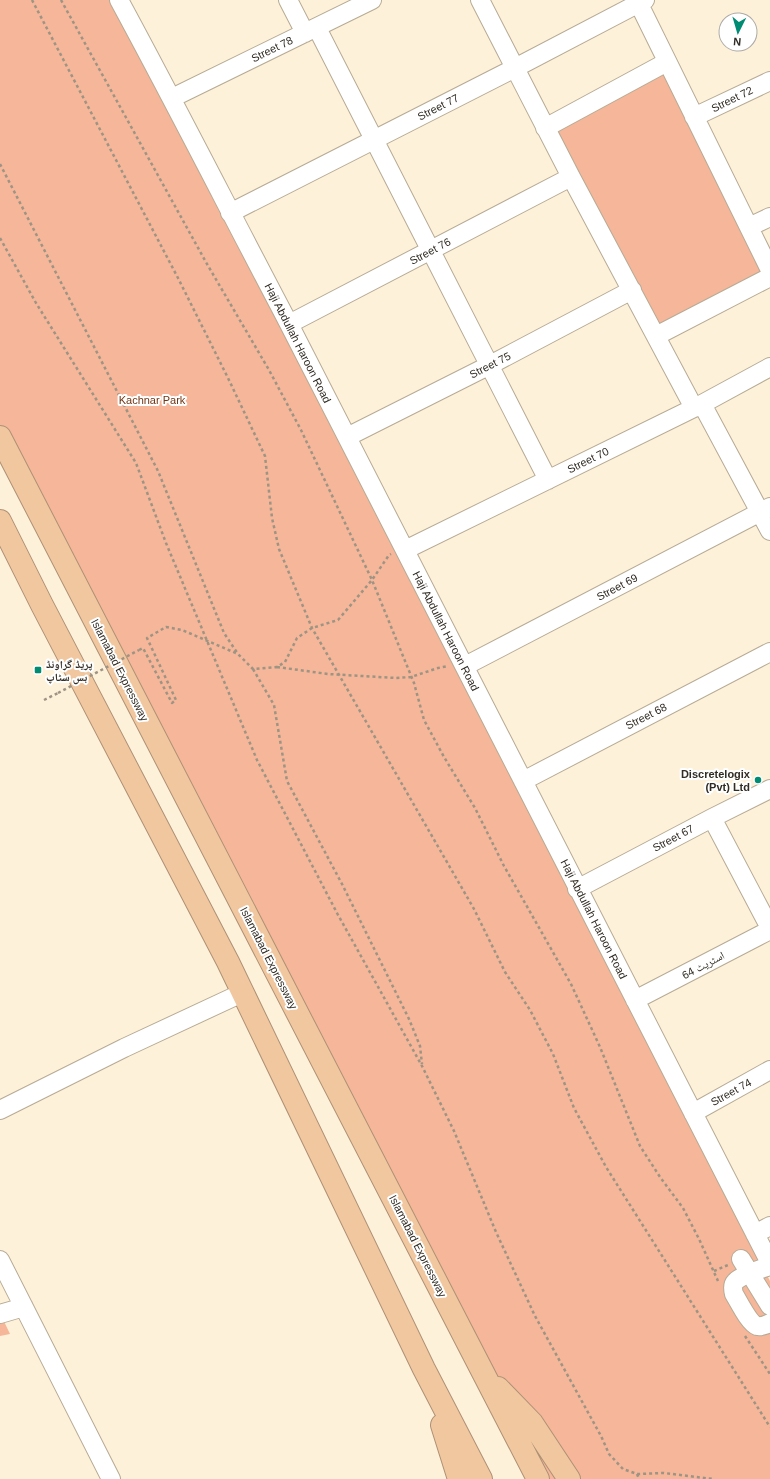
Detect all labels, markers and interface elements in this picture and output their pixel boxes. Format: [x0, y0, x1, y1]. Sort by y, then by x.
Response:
north arrow [718, 12, 758, 52]
street label: Street 78 [249, 34, 295, 64]
text: N [733, 36, 742, 48]
street label: Street 72 [709, 84, 755, 114]
street label: Street 77 [415, 92, 461, 122]
street label: Street 76 [407, 235, 453, 267]
street label: Haji Abdullah Haroon Road [263, 281, 333, 405]
street label: Street 75 [467, 350, 513, 380]
park label: Kachnar Park [119, 394, 186, 406]
street label: Street 70 [565, 445, 611, 475]
street label: Haji Abdullah Haroon Road [411, 569, 481, 693]
street label: Street 69 [594, 571, 640, 603]
street label: Islamabad Expressway [89, 617, 151, 724]
place label: پریڈ گراونڈ بس سٹاپ [46, 658, 93, 685]
marker: پریڈ گراونڈ بس سٹاپ [33, 665, 43, 675]
street label: Street 68 [623, 701, 669, 731]
place label: Discretelogix (Pvt) Ltd [681, 768, 751, 793]
marker: Discretelogix (Pvt) Ltd [753, 775, 763, 785]
street label: Street 67 [650, 822, 696, 854]
street label: Haji Abdullah Haroon Road [559, 857, 629, 981]
street label: Islamabad Expressway [238, 905, 300, 1012]
street label: اسٹریٹ 64 [680, 949, 726, 981]
street label: Street 74 [709, 1076, 753, 1108]
street label: Islamabad Expressway [387, 1193, 449, 1300]

